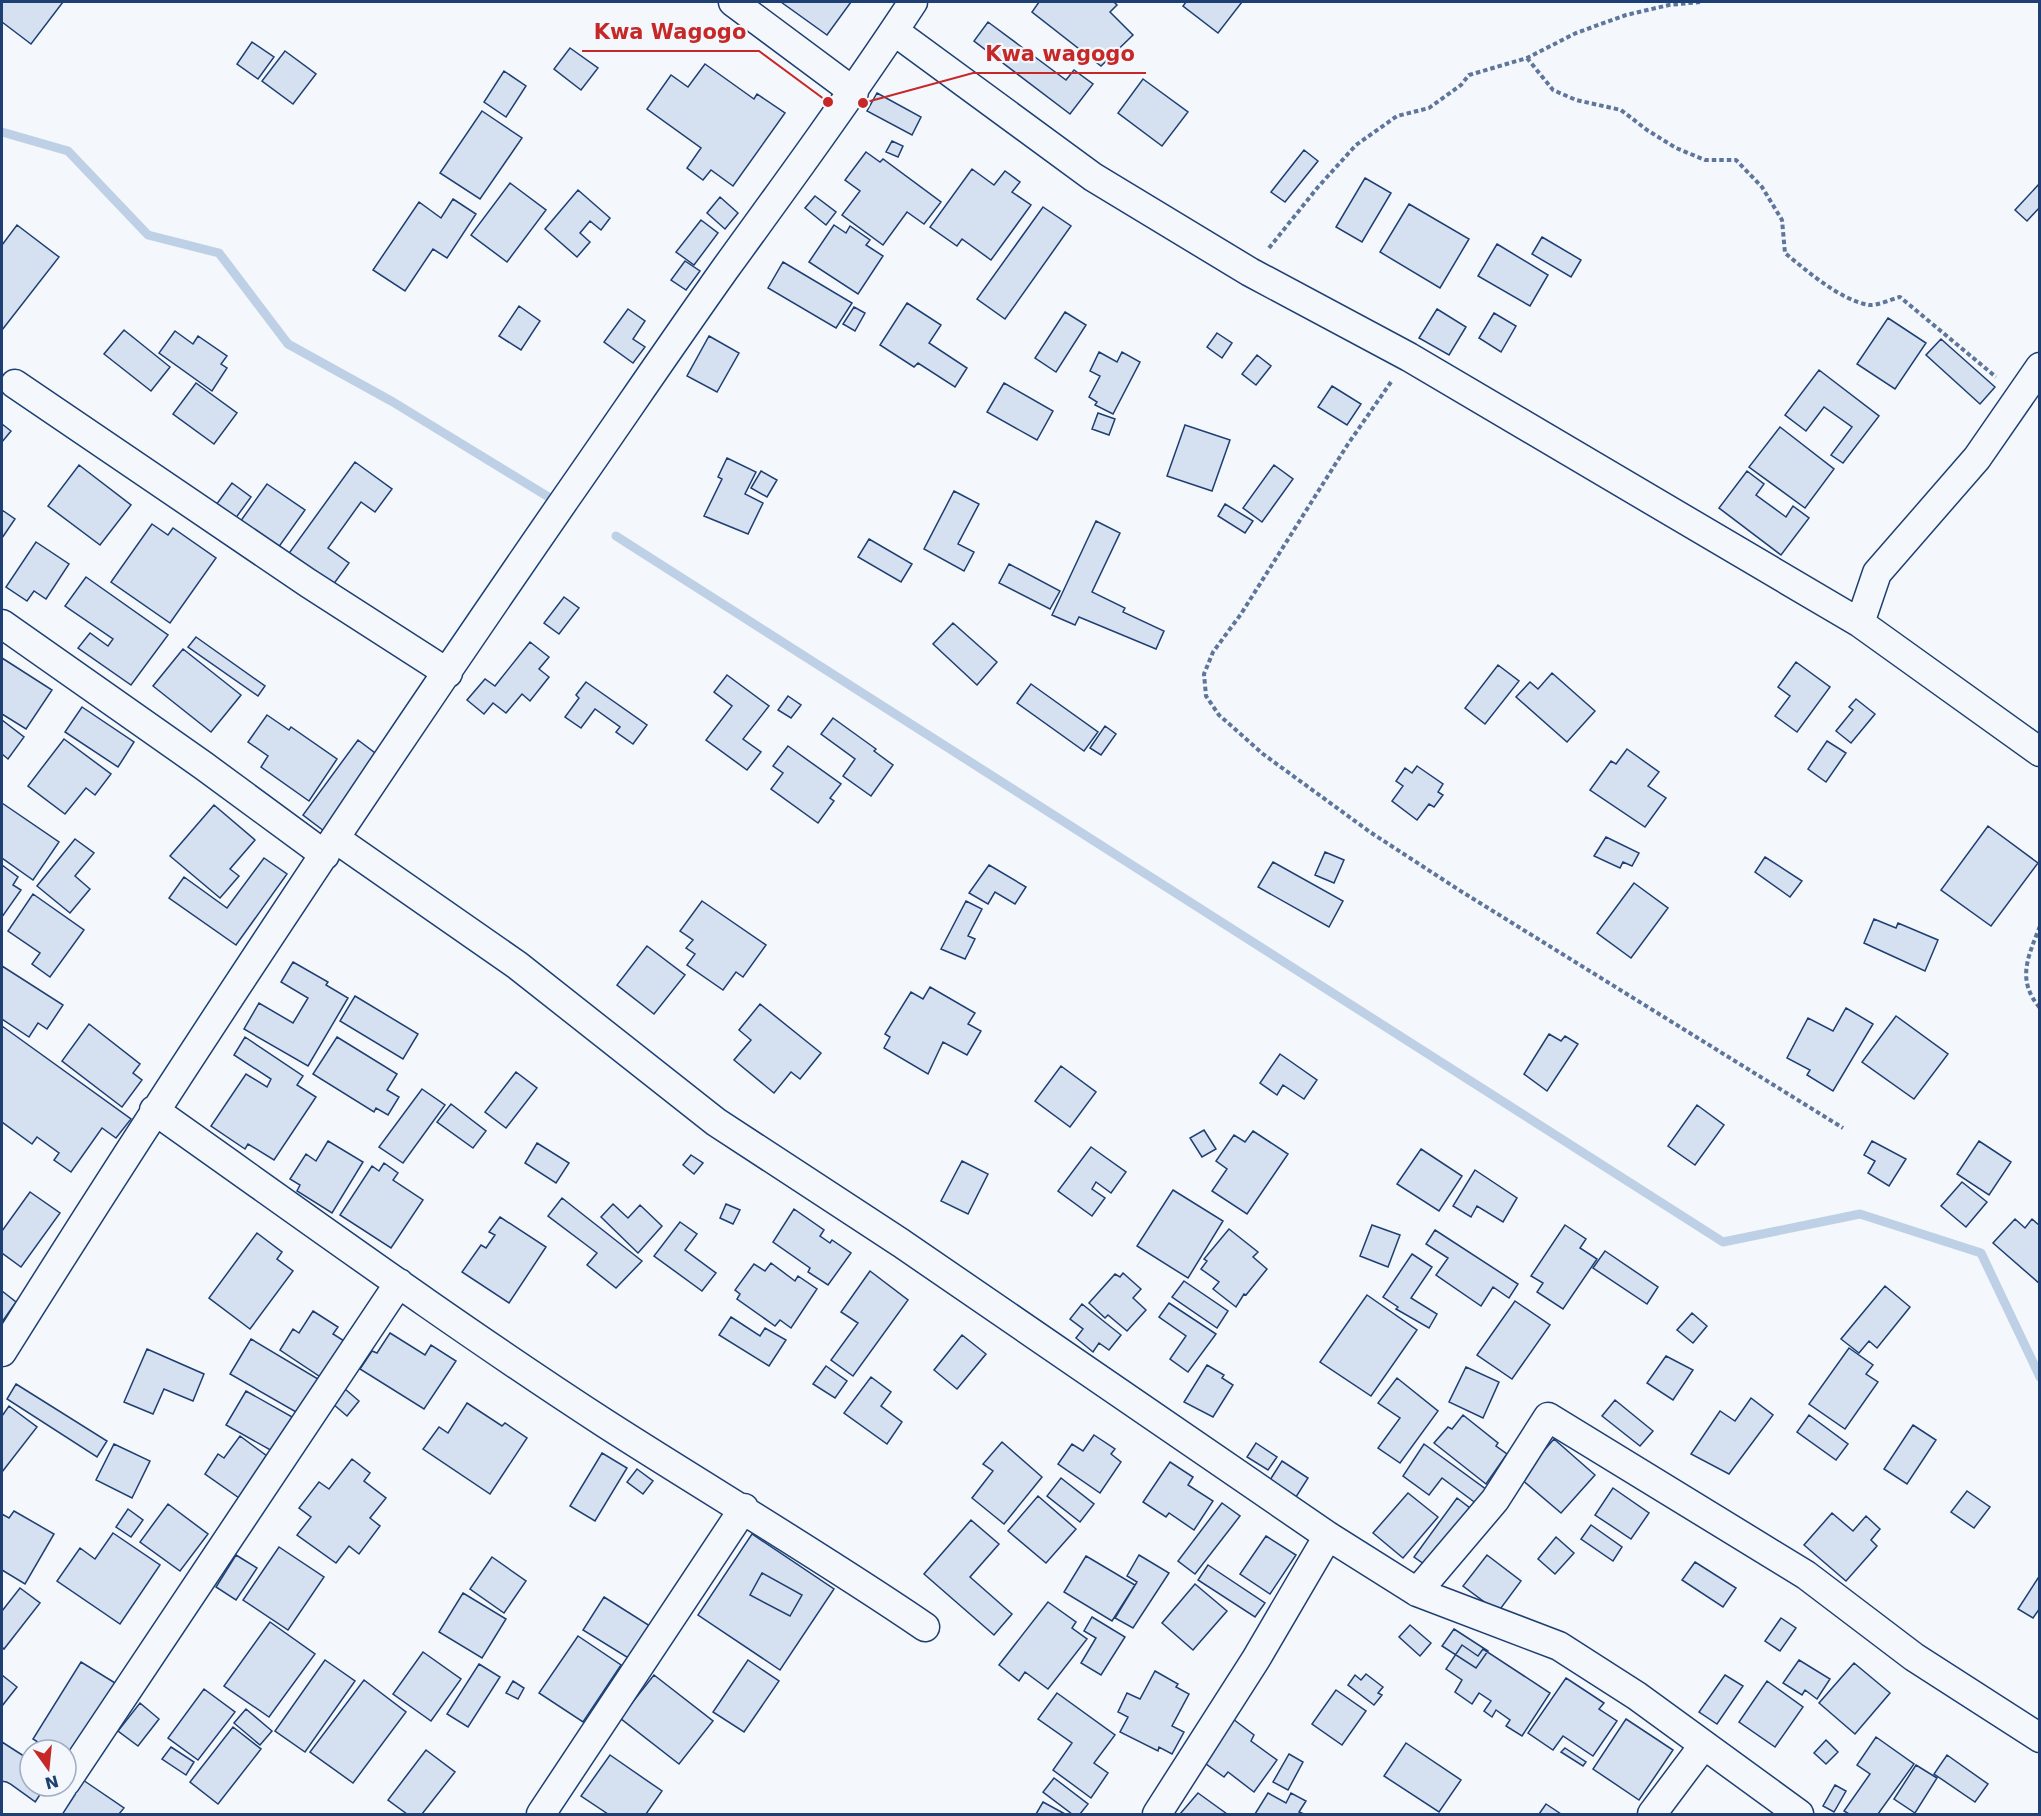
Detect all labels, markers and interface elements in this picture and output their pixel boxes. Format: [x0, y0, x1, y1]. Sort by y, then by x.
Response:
callout: Kwa Wagogo [582, 12, 759, 51]
text: Kwa Wagogo [594, 20, 746, 44]
callout: Kwa wagogo [973, 34, 1146, 73]
text: Kwa wagogo [985, 42, 1135, 66]
north arrow [18, 1738, 78, 1798]
text: N [43, 1771, 61, 1793]

